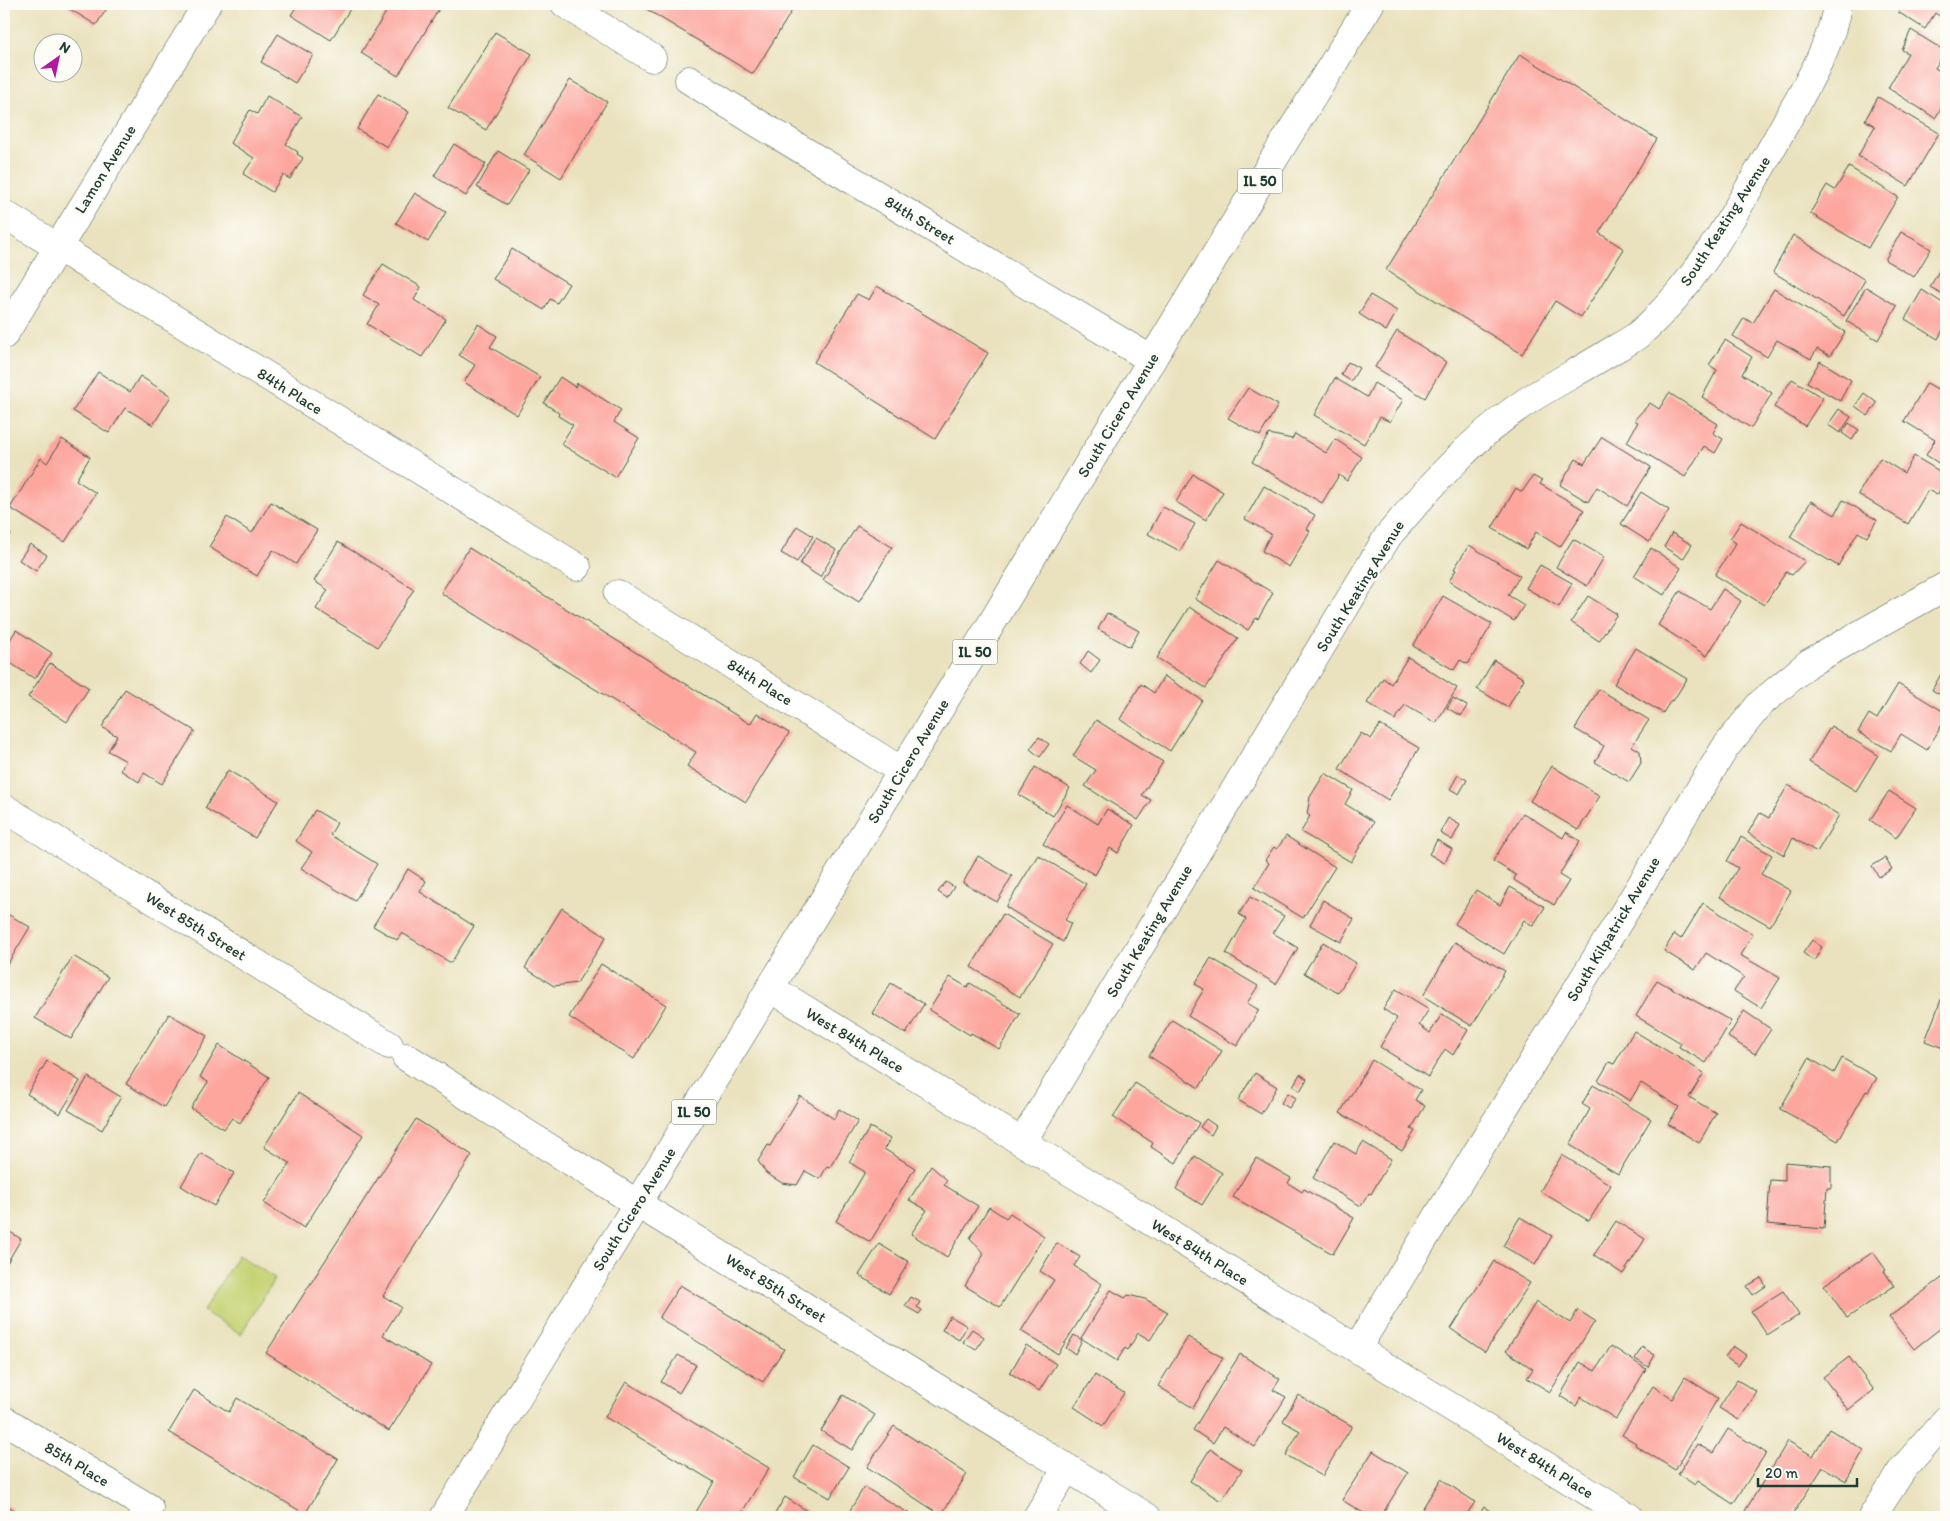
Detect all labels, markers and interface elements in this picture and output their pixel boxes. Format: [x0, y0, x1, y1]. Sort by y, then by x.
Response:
north arrow [32, 32, 82, 82]
text: N [56, 38, 73, 57]
street label: Lamon Avenue [70, 121, 140, 217]
street label: South Keating Avenue [1676, 152, 1774, 290]
road number: IL 50 [1238, 168, 1282, 194]
street label: 84th Street [881, 192, 959, 248]
street label: South Cicero Avenue [1073, 349, 1163, 481]
street label: 84th Place [254, 364, 326, 418]
street label: South Keating Avenue [1312, 517, 1408, 655]
road number: IL 50 [952, 640, 998, 664]
street label: 84th Place [724, 655, 796, 709]
street label: South Cicero Avenue [863, 695, 953, 827]
street label: South Kilpatrick Avenue [1562, 853, 1664, 1005]
street label: South Keating Avenue [1102, 861, 1196, 1001]
street label: West 85th Street [142, 887, 250, 965]
street label: West 84th Place [802, 1003, 908, 1077]
road number: IL 50 [672, 1100, 716, 1124]
street label: South Cicero Avenue [588, 1144, 680, 1274]
street label: West 84th Place [1148, 1214, 1252, 1290]
street label: West 85th Street [722, 1249, 830, 1327]
street label: West 84th Place [1493, 1427, 1597, 1503]
street label: 85th Place [41, 1437, 113, 1491]
scale bar [1758, 1456, 1856, 1488]
text: 20 m [1765, 1464, 1799, 1482]

